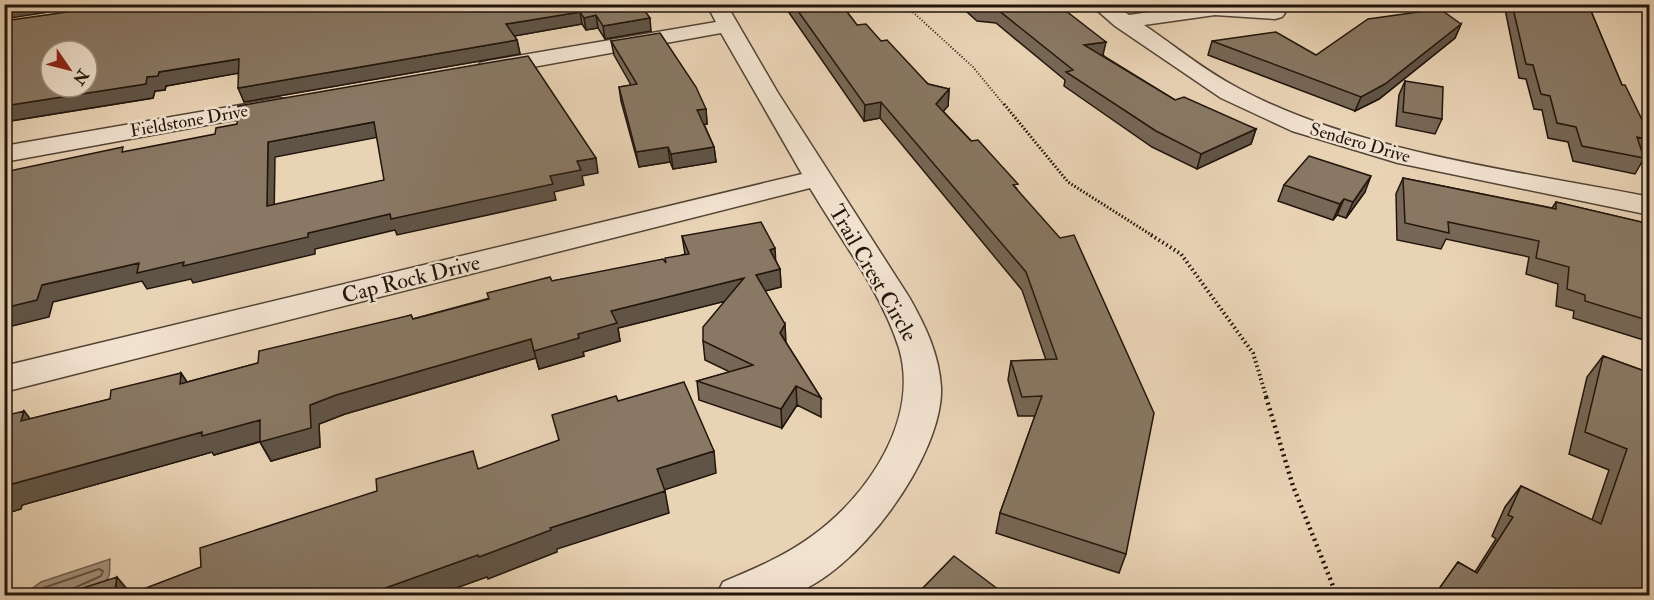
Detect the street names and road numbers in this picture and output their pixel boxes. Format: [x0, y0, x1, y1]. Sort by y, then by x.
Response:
street label: Fieldstone Drive [128, 99, 250, 143]
street label: Sendero Drive [1307, 118, 1413, 168]
street label: Trail Crest Circle [823, 200, 923, 346]
street label: Cap Rock Drive [339, 248, 483, 311]

